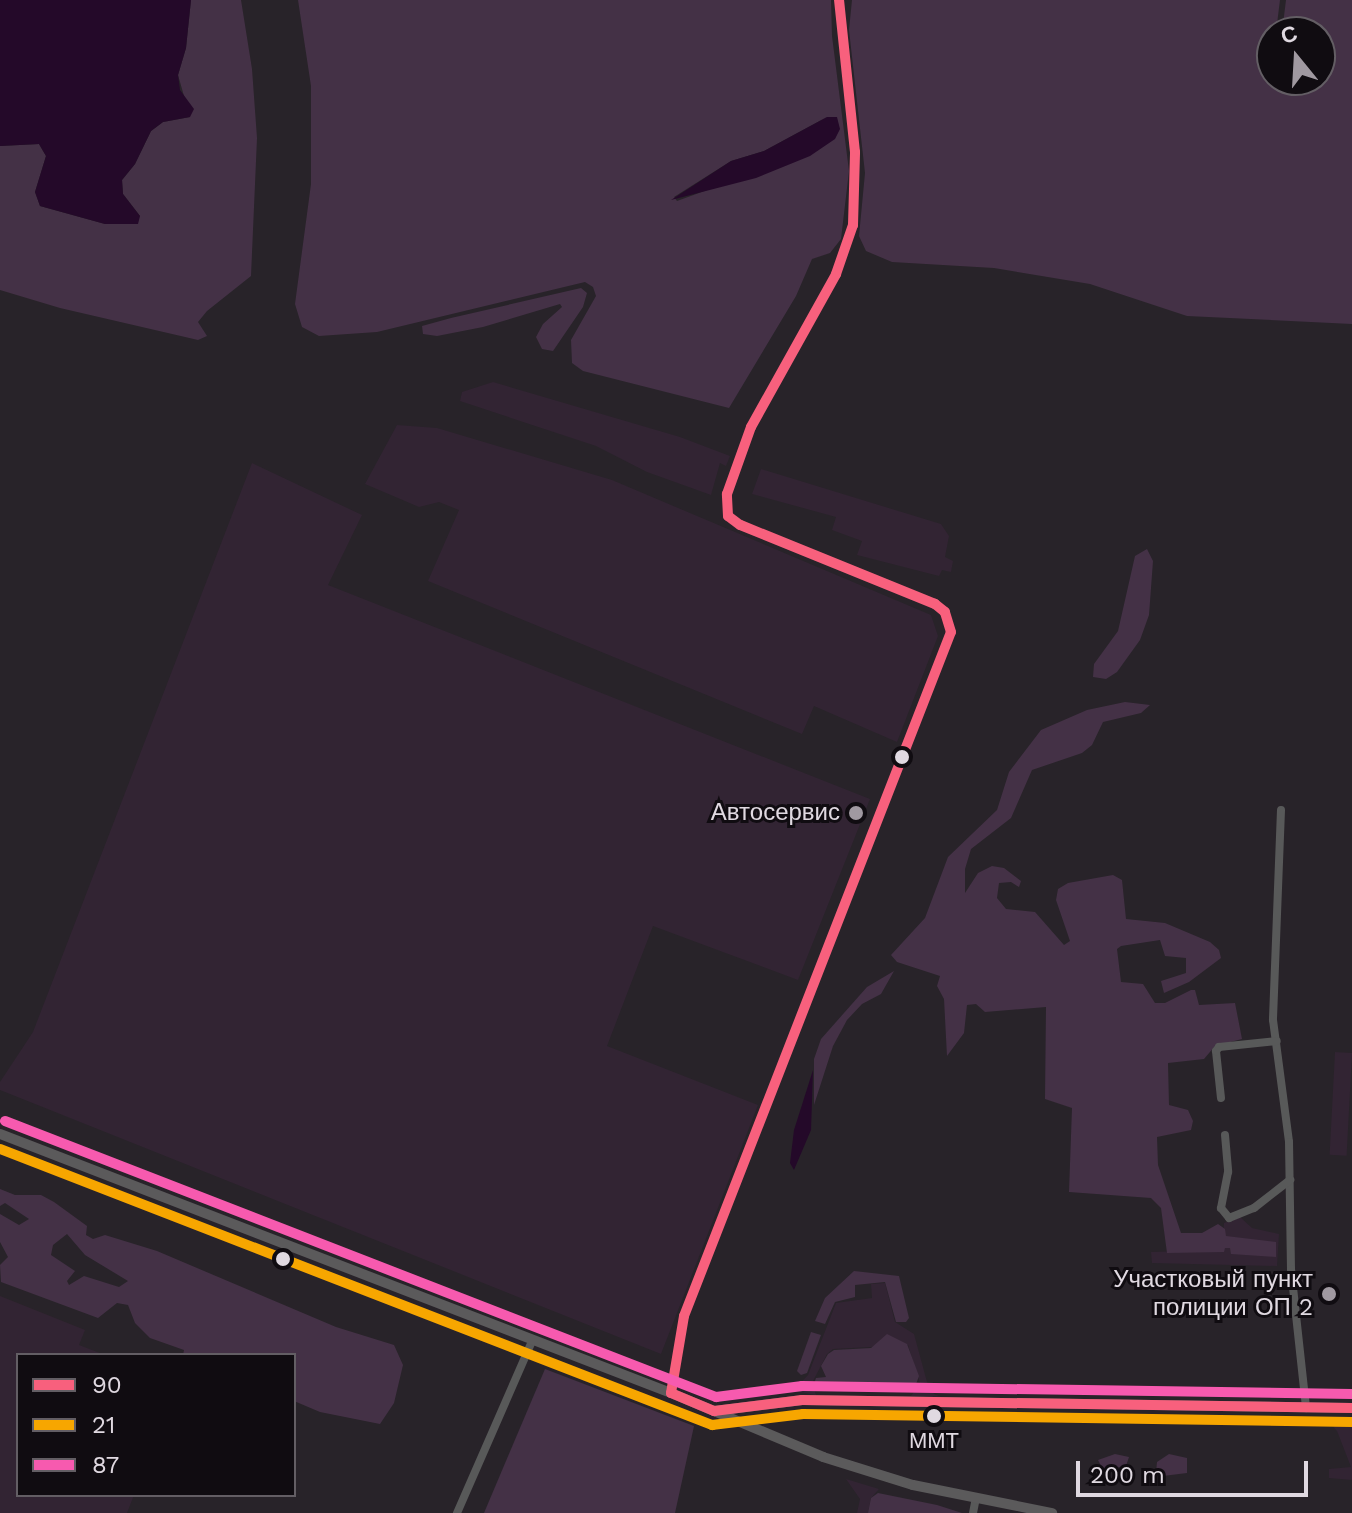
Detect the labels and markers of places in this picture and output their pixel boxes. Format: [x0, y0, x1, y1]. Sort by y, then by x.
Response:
unlabelled marker [894, 749, 910, 765]
place label: Автосервис [711, 799, 840, 827]
marker: Автосервис [847, 804, 865, 822]
unlabelled marker [275, 1251, 291, 1267]
place label: Участковый пункт полиции ОП 2 [1113, 1266, 1313, 1322]
marker: Участковый пункт полиции ОП 2 [1320, 1285, 1338, 1303]
marker: ММТ [926, 1408, 942, 1424]
place label: ММТ [909, 1428, 959, 1454]

